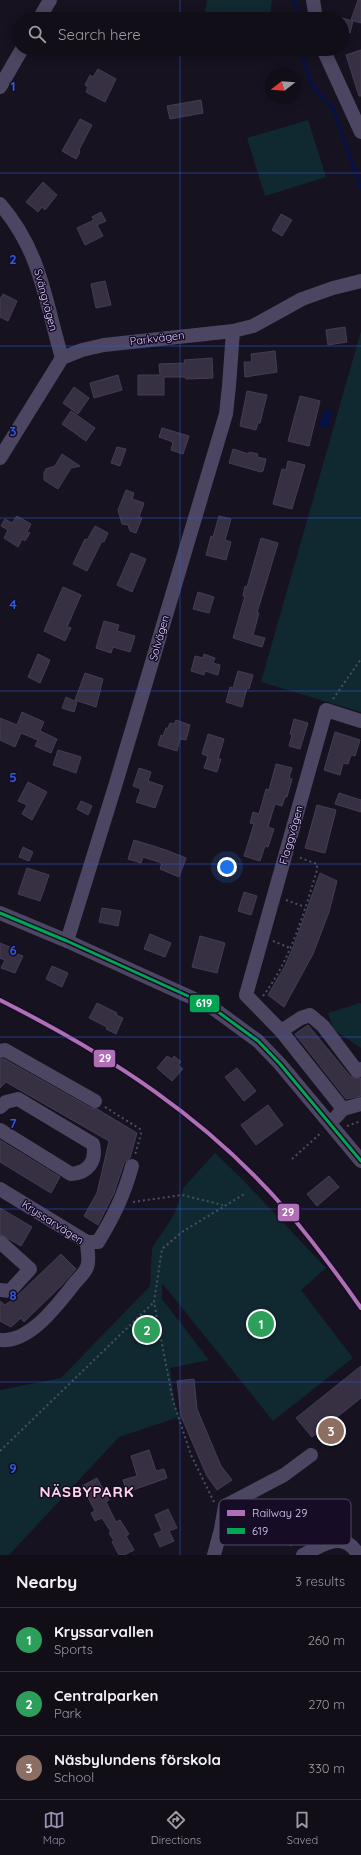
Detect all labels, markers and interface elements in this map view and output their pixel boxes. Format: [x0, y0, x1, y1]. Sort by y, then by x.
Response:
search box [12, 12, 349, 56]
icon: search [26, 23, 48, 45]
text: Search here [58, 25, 141, 44]
north arrow [265, 68, 301, 104]
text: 1 [10, 78, 16, 94]
text: 2 [9, 251, 17, 267]
street label: Svängvägen [31, 267, 61, 333]
street label: Parkvägen [129, 328, 185, 348]
text: 3 [10, 423, 17, 439]
text: 4 [9, 596, 17, 612]
street label: Solvägen [146, 614, 172, 662]
text: 5 [9, 769, 17, 785]
street label: Flaggvägen [276, 804, 306, 866]
your location [217, 857, 237, 877]
text: 6 [9, 942, 17, 958]
line badge: 619 [189, 994, 220, 1013]
text: 619 [196, 996, 212, 1010]
line badge: 29 [93, 1049, 116, 1068]
text: 29 [99, 1051, 111, 1065]
text: 7 [9, 1115, 17, 1131]
street label: Kryssarvägen [19, 1197, 87, 1247]
line badge: 29 [277, 1203, 300, 1222]
text: 29 [282, 1205, 294, 1219]
text: 8 [9, 1287, 17, 1303]
pin: 1 [248, 1309, 274, 1339]
pin: 2 [134, 1315, 160, 1345]
pin: 3 [318, 1416, 344, 1446]
text: 9 [9, 1460, 17, 1476]
district label: NÄSBYPARK [39, 1482, 135, 1501]
legend [219, 1499, 351, 1545]
text: Railway 29 [252, 1506, 307, 1520]
text: 619 [252, 1524, 268, 1538]
text: Nearby [16, 1571, 77, 1592]
text: 3 results [295, 1573, 345, 1589]
text: Kryssarvallen [54, 1622, 154, 1641]
text: 1 [26, 1632, 32, 1648]
text: 260 m [308, 1632, 345, 1648]
text: Sports [54, 1641, 93, 1657]
text: Centralparken [54, 1686, 158, 1705]
text: 2 [25, 1696, 33, 1712]
text: 270 m [308, 1696, 345, 1712]
text: Park [54, 1705, 82, 1721]
text: Näsbylundens förskola [54, 1750, 221, 1769]
text: 3 [26, 1760, 32, 1776]
text: 330 m [308, 1760, 345, 1776]
text: School [54, 1769, 94, 1785]
tab: Map [43, 1809, 65, 1847]
tab: Directions [151, 1809, 201, 1847]
tab: Saved [287, 1809, 318, 1847]

